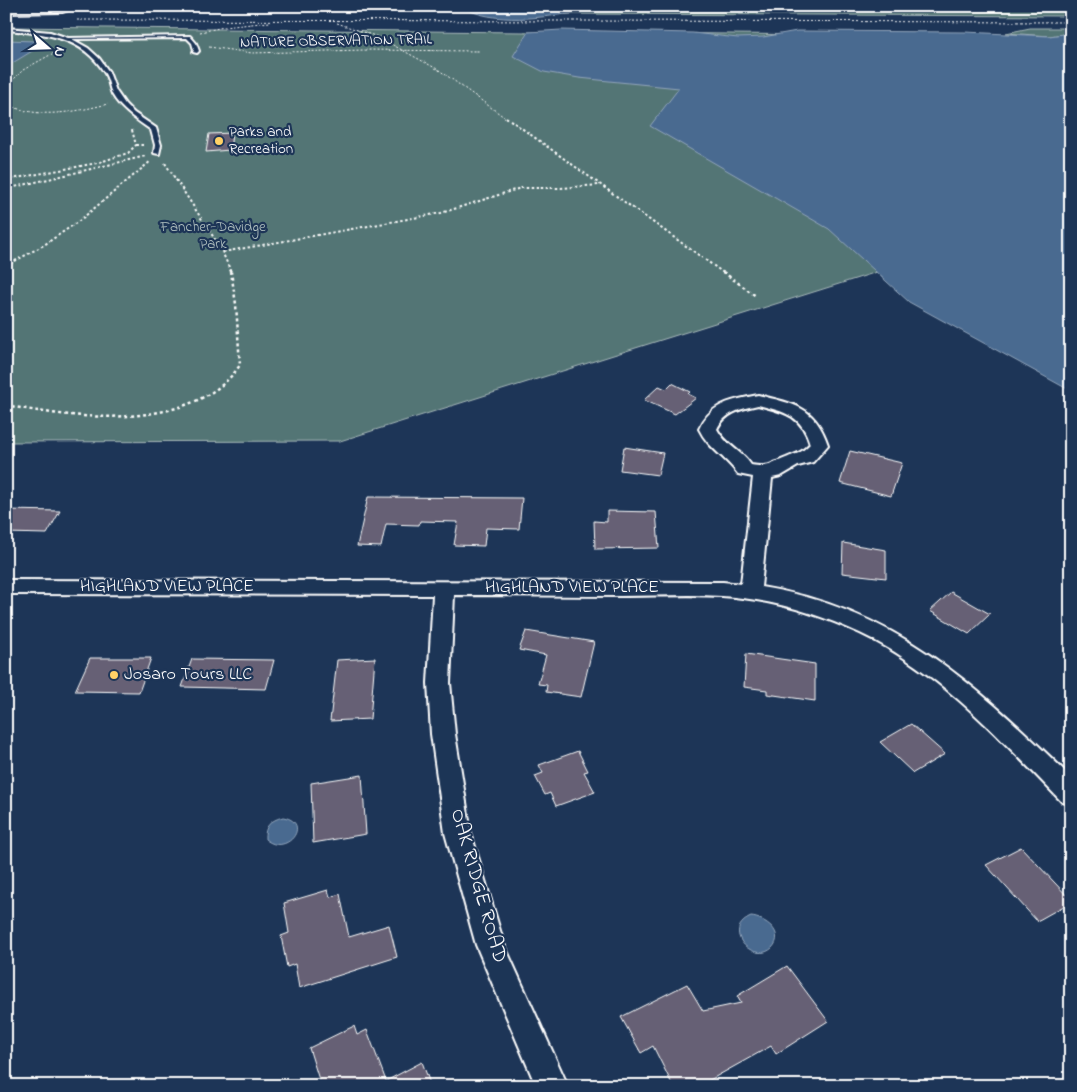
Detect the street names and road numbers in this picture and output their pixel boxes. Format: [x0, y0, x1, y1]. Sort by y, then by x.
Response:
street label: NATURE OBSERVATION TRAIL [240, 28, 433, 54]
street label: HIGHLAND VIEW PLACE [80, 574, 254, 600]
street label: HIGHLAND VIEW PLACE [485, 575, 659, 601]
street label: OAK RIDGE ROAD [442, 805, 514, 967]

